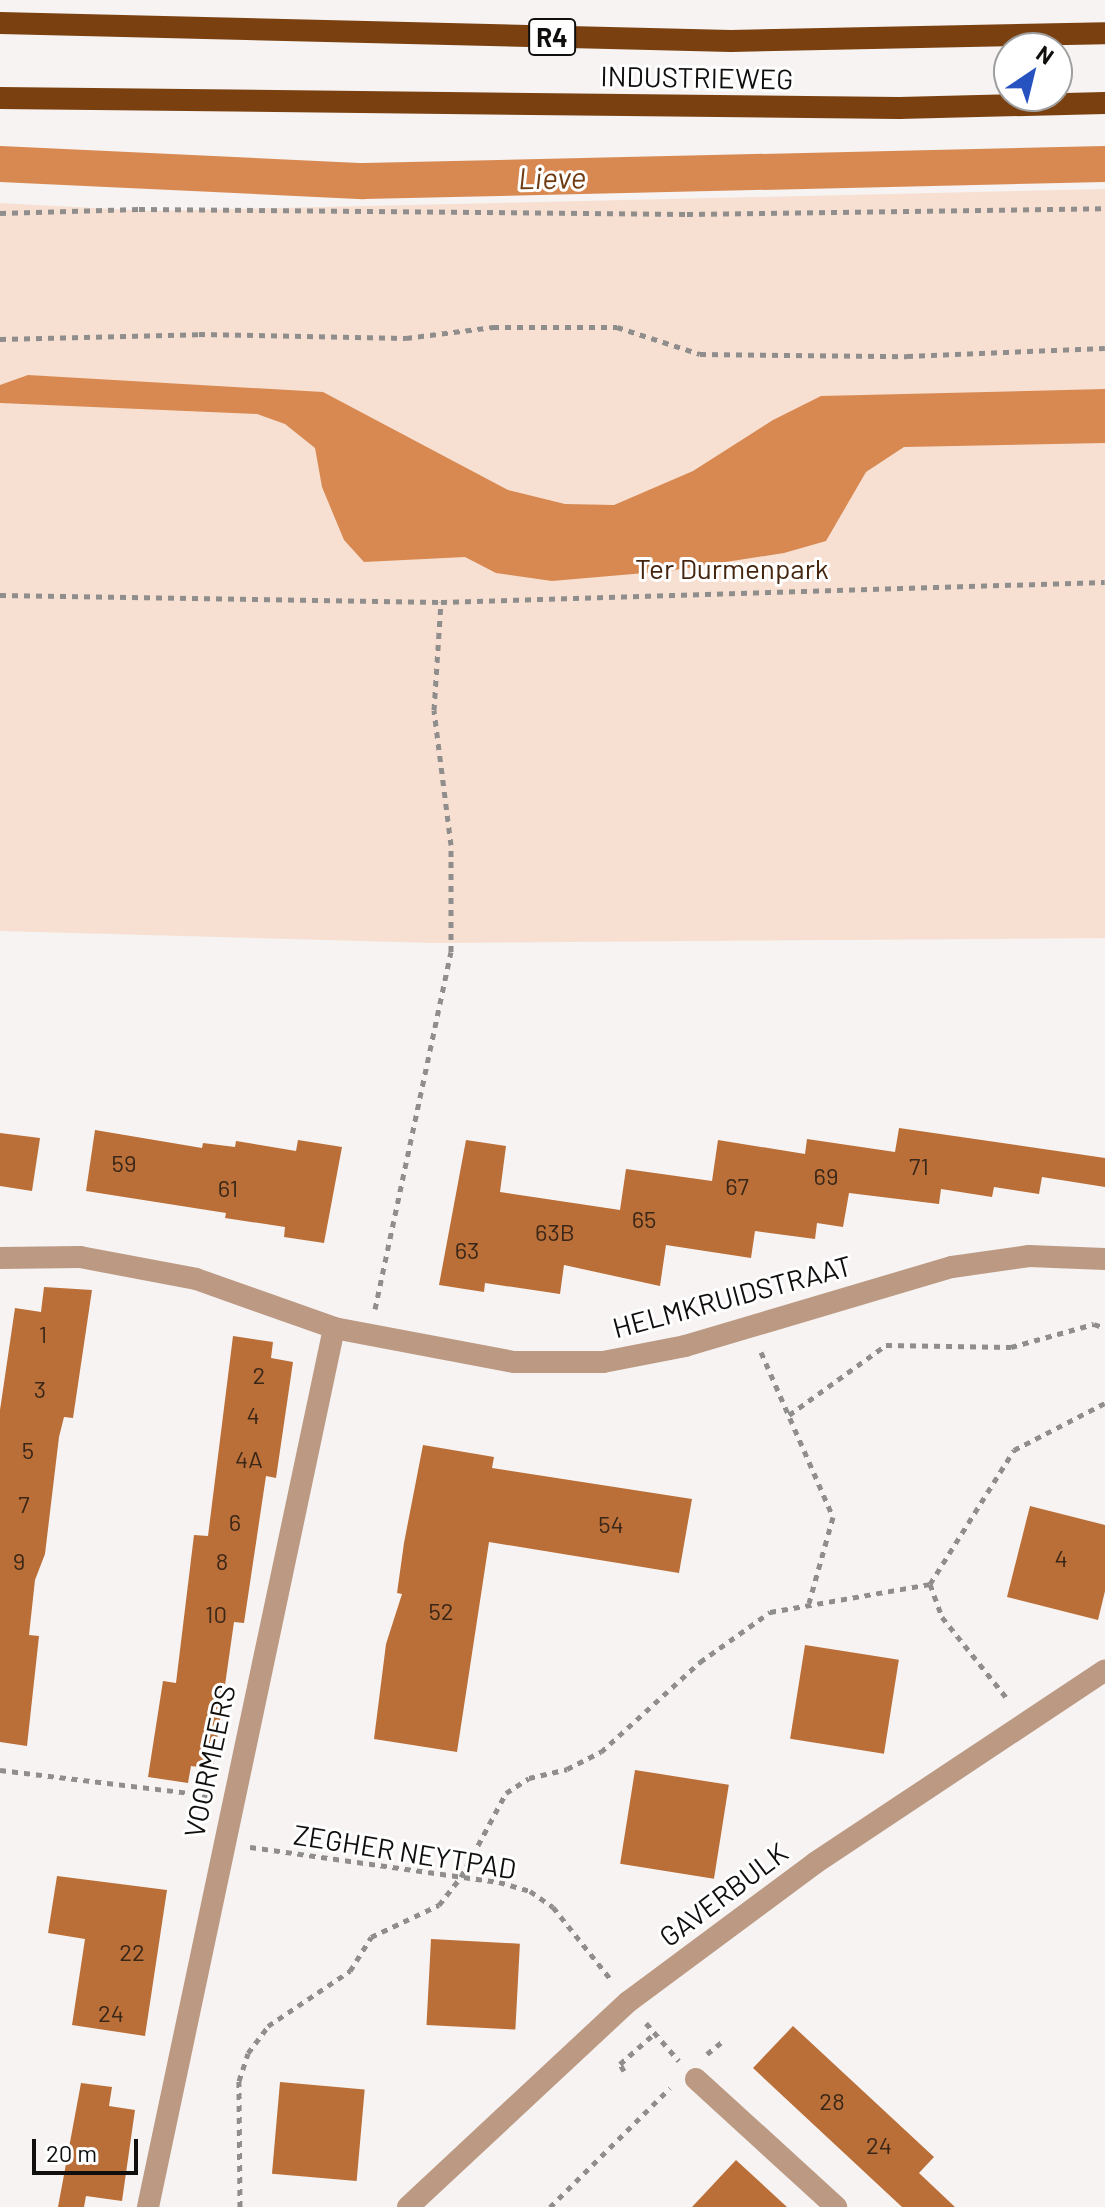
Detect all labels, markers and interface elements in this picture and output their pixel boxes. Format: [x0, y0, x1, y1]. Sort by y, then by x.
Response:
road number: R4 [528, 15, 576, 59]
north arrow [993, 32, 1073, 112]
text: N [1032, 39, 1059, 69]
street label: INDUSTRIEWEG [600, 59, 794, 95]
water label: Lieve [518, 158, 586, 196]
park label: Ter Durmenpark [635, 551, 829, 585]
house number: 59 [112, 1149, 136, 1177]
house number: 71 [909, 1152, 929, 1180]
house number: 69 [814, 1162, 838, 1190]
house number: 67 [725, 1172, 749, 1200]
house number: 61 [218, 1174, 238, 1202]
house number: 65 [632, 1205, 656, 1233]
house number: 63B [535, 1218, 575, 1246]
house number: 63 [455, 1236, 479, 1264]
street label: HELMKRUIDSTRAAT [609, 1248, 855, 1344]
house number: 1 [39, 1320, 47, 1348]
house number: 2 [253, 1361, 265, 1389]
house number: 3 [34, 1375, 46, 1403]
house number: 4 [246, 1401, 260, 1429]
house number: 5 [22, 1436, 34, 1464]
house number: 4A [235, 1445, 263, 1473]
house number: 7 [18, 1490, 30, 1518]
house number: 6 [229, 1508, 241, 1536]
house number: 54 [598, 1510, 624, 1538]
house number: 4 [1054, 1544, 1068, 1572]
house number: 9 [13, 1547, 25, 1575]
house number: 8 [216, 1547, 228, 1575]
house number: 52 [428, 1597, 454, 1625]
house number: 10 [205, 1600, 227, 1628]
street label: VOORMEERS [176, 1682, 242, 1840]
street label: ZEGHER NEYTPAD [291, 1817, 519, 1885]
street label: GAVERBULK [652, 1835, 794, 1953]
house number: 22 [119, 1938, 145, 1966]
house number: 24 [98, 1999, 124, 2027]
house number: 28 [819, 2087, 845, 2115]
scale bar [36, 2123, 142, 2173]
house number: 24 [866, 2131, 892, 2159]
text: 20 m [46, 2138, 97, 2167]

